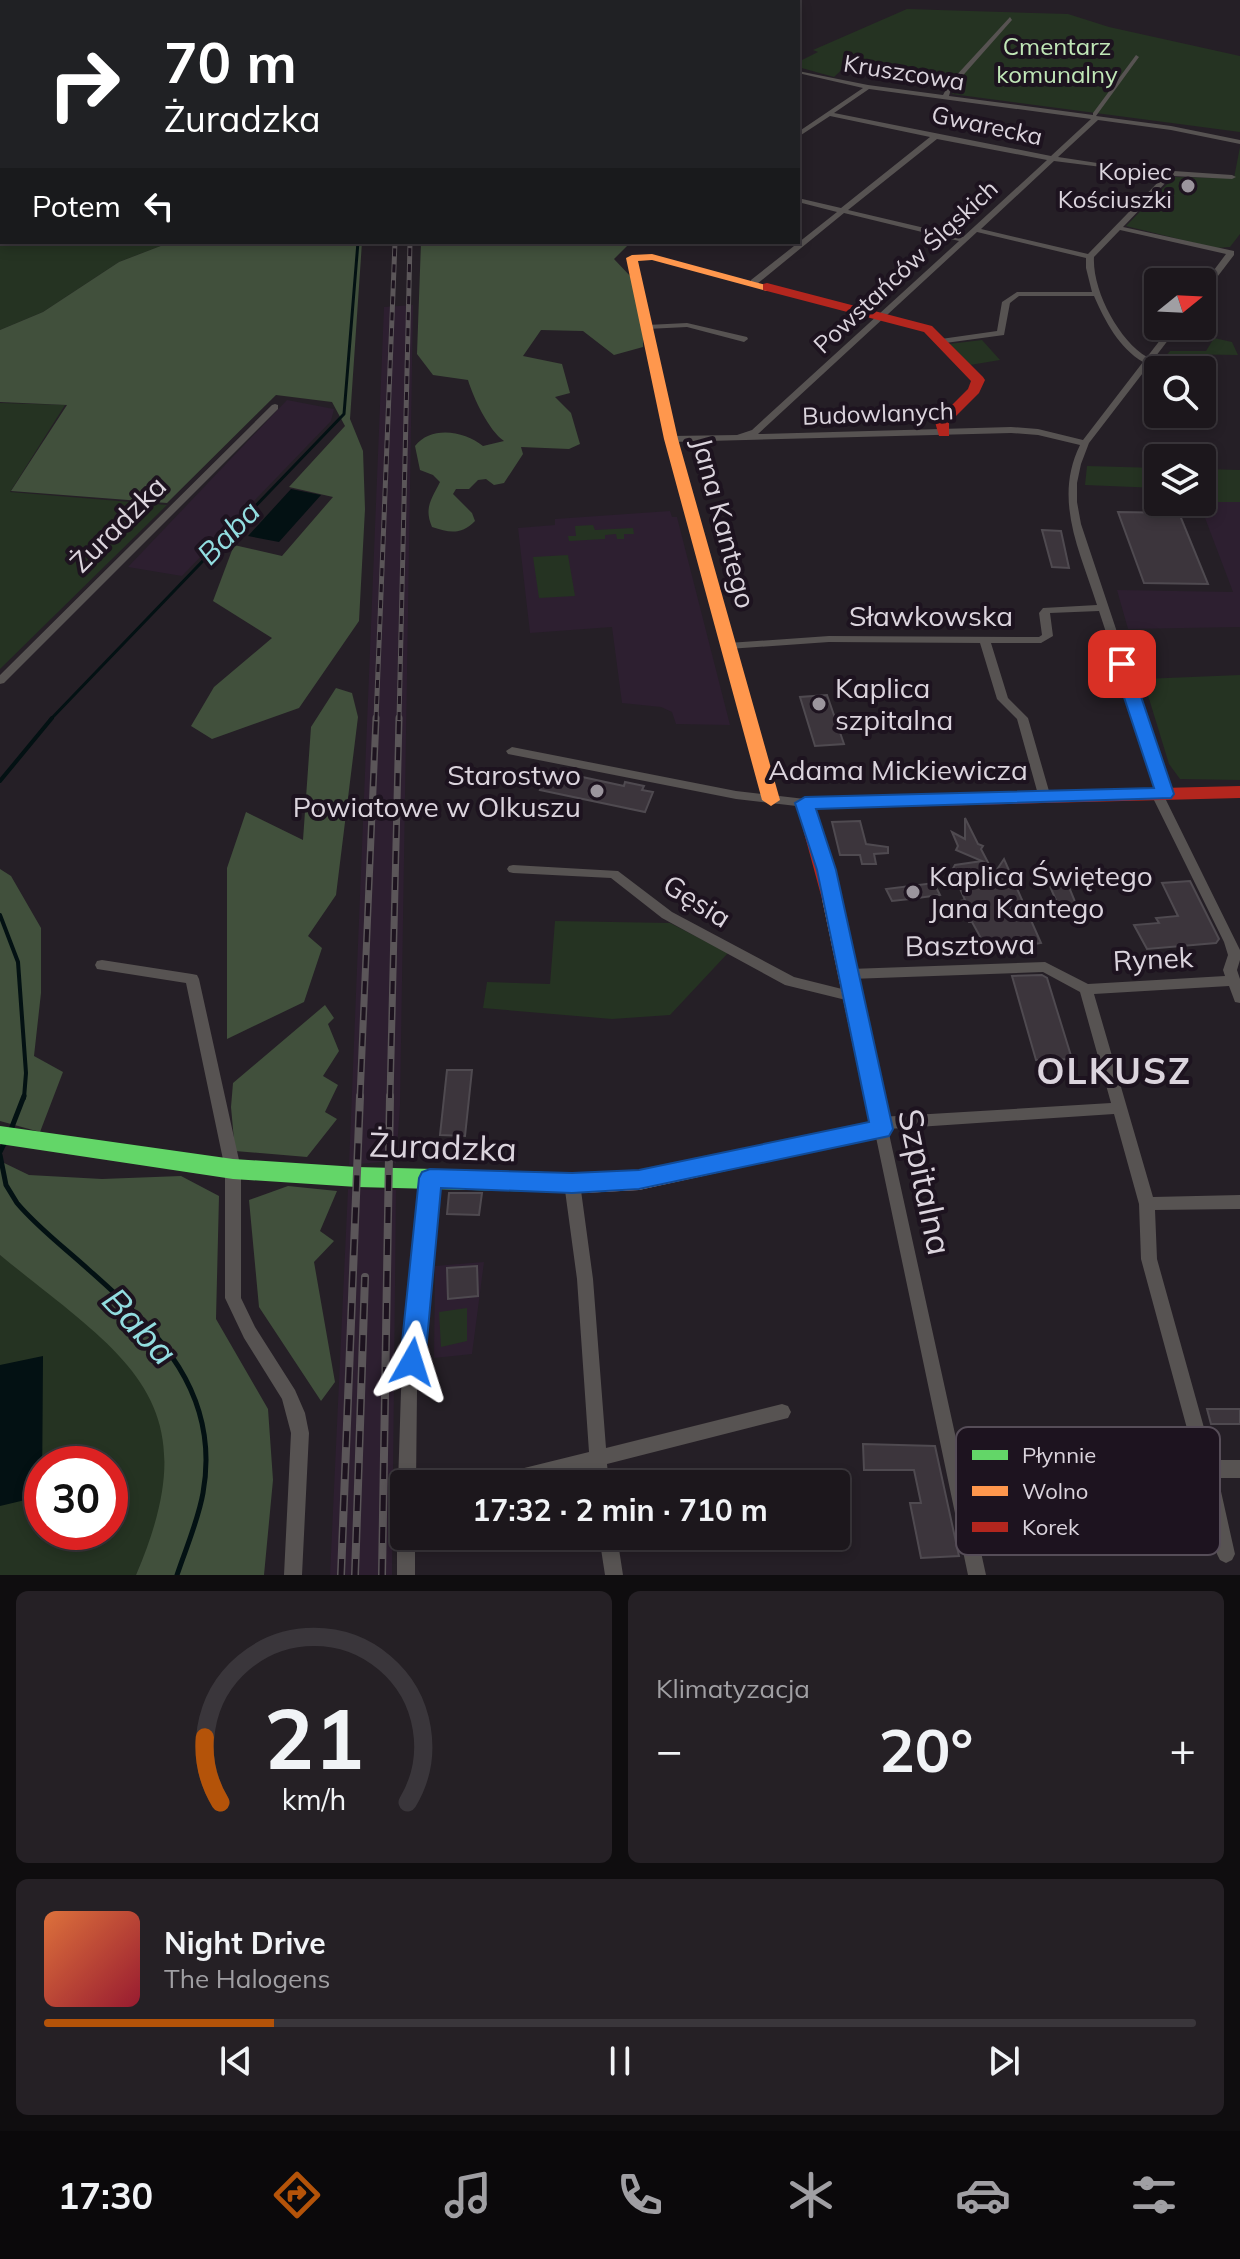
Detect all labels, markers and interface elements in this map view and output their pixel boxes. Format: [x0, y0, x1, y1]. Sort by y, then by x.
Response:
text: 70 m [164, 27, 297, 97]
park label: Cmentarz komunalny [996, 31, 1118, 89]
icon: right [32, 32, 136, 136]
street label: Kruszcowa [842, 48, 967, 96]
text: Żuradzka [164, 96, 321, 141]
street label: Gwarecka [929, 99, 1045, 151]
place label: Kopiec Kościuszki [1058, 156, 1172, 214]
street label: Powstańców Śląskich [807, 173, 1004, 359]
marker: Kopiec Kościuszki [1179, 177, 1197, 195]
icon: left [137, 184, 181, 228]
text: Potem [32, 187, 121, 225]
north arrow [1144, 268, 1216, 340]
map controls [1144, 268, 1216, 516]
button: search [1144, 356, 1216, 428]
street label: Budowlanych [802, 395, 954, 431]
street label: Jana Kantego [685, 434, 764, 612]
button: layers [1144, 444, 1216, 516]
street label: Żuradzka [62, 468, 173, 579]
water label: Baba [189, 492, 268, 572]
street label: Sławkowska [849, 598, 1013, 633]
pin [1088, 630, 1156, 698]
icon: arrive [1100, 642, 1144, 686]
place label: Kaplica szpitalna [835, 670, 953, 737]
marker: Kaplica szpitalna [810, 695, 828, 713]
street label: Adama Mickiewicza [768, 752, 1028, 787]
place label: Starostwo Powiatowe w Olkuszu [293, 757, 581, 824]
marker: Starostwo Powiatowe w Olkuszu [588, 782, 606, 800]
place label: Kaplica Świętego Jana Kantego [929, 858, 1153, 925]
street label: Gęsia [657, 866, 738, 935]
marker: Kaplica Świętego Jana Kantego [904, 883, 922, 901]
street label: Basztowa [904, 926, 1035, 963]
street label: Rynek [1112, 939, 1195, 978]
district label: OLKUSZ [1036, 1048, 1192, 1093]
street label: Szpitalna [889, 1105, 962, 1259]
street label: Żuradzka [368, 1122, 518, 1171]
water label: Baba [93, 1278, 187, 1374]
position arrow [370, 1320, 454, 1404]
legend [956, 1427, 1220, 1555]
text: Płynnie [1022, 1441, 1096, 1469]
speed limit sign: 30 [24, 1446, 128, 1550]
text: Wolno [1022, 1477, 1088, 1505]
text: 17:32 · 2 min · 710 m [472, 1491, 768, 1529]
text: Korek [1022, 1513, 1080, 1541]
text: Klimatyzacja [656, 1672, 810, 1705]
text: 21 [264, 1685, 364, 1790]
text: 20° [879, 1712, 973, 1787]
text: − [656, 1722, 682, 1777]
text: + [1170, 1722, 1196, 1777]
text: km/h [282, 1781, 346, 1817]
text: Night Drive [164, 1924, 326, 1962]
text: The Halogens [164, 1962, 330, 1995]
icon: previous [214, 2039, 258, 2083]
icon: pause [598, 2039, 642, 2083]
icon: next [982, 2039, 1026, 2083]
icon: directions [269, 2167, 325, 2223]
icon: music [440, 2167, 496, 2223]
icon: phone [612, 2167, 668, 2223]
icon: climate [783, 2167, 839, 2223]
icon: car [955, 2167, 1011, 2223]
icon: filters [1126, 2167, 1182, 2223]
text: 17:30 [58, 2173, 153, 2218]

